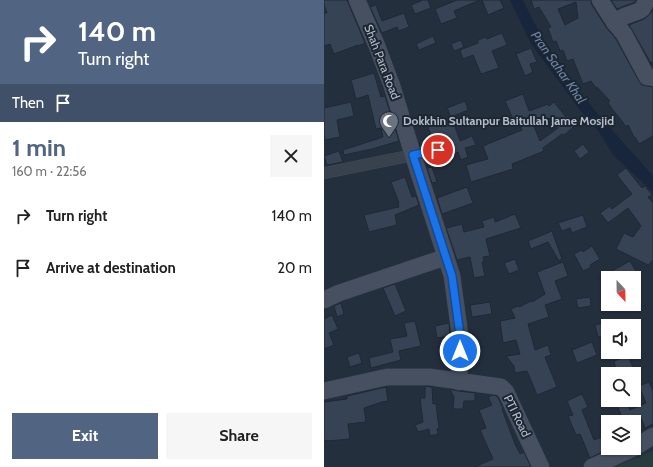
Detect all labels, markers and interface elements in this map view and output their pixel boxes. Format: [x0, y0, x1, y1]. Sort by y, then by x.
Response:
text: 140 m [78, 14, 156, 48]
icon: right [12, 16, 64, 68]
street label: Shah Para Road [361, 22, 404, 101]
water label: Pran Sahar Khal [528, 28, 590, 106]
text: Turn right [78, 48, 149, 70]
icon: arrive [52, 92, 74, 114]
text: Then [12, 94, 44, 112]
mosque icon: Dokkhin Sultanpur Baitullah Jame Mosjid [378, 110, 400, 138]
place label: Dokkhin Sultanpur Baitullah Jame Mosjid [403, 113, 614, 128]
text: 1 min [12, 133, 66, 162]
pin [421, 133, 455, 167]
button: close [270, 135, 312, 177]
icon: arrive [427, 139, 449, 161]
text: 160 m · 22:56 [12, 163, 87, 179]
icon: right [12, 205, 34, 227]
text: Turn right [46, 207, 107, 225]
text: 140 m [271, 207, 312, 225]
icon: arrive [12, 257, 34, 279]
text: Arrive at destination [46, 259, 176, 277]
text: 20 m [277, 259, 312, 277]
north arrow [601, 271, 641, 311]
map controls [601, 271, 641, 455]
button: sound [601, 319, 641, 359]
position arrow [439, 330, 481, 372]
button: search [601, 367, 641, 407]
street label: PTI Road [501, 392, 534, 439]
button: Exit [12, 413, 158, 459]
button: Share [166, 413, 312, 459]
button: layers [601, 415, 641, 455]

